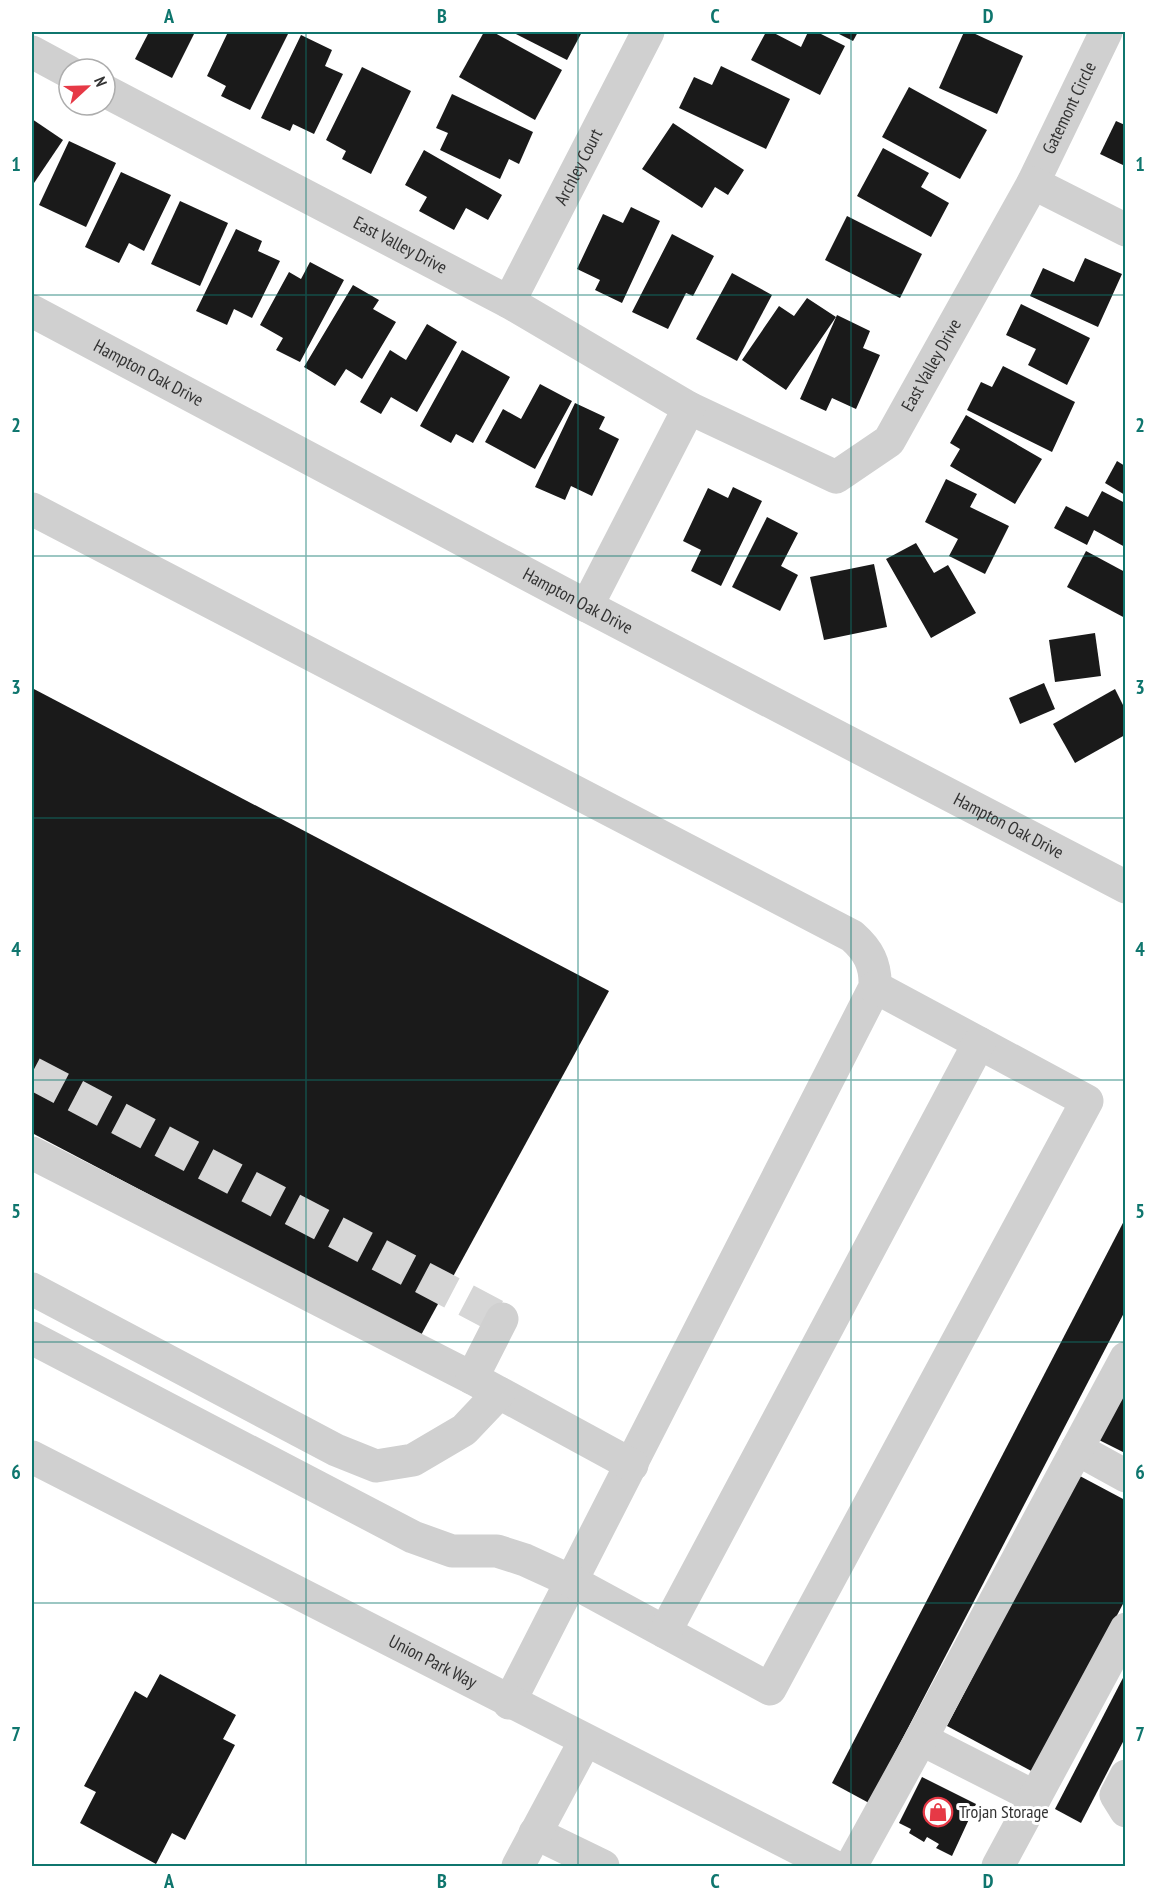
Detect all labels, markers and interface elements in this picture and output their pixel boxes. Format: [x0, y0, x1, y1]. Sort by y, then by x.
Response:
text: A [163, 3, 175, 29]
text: B [437, 3, 447, 29]
text: C [710, 3, 720, 29]
text: D [983, 3, 994, 29]
north arrow [57, 57, 117, 117]
street label: Gatemont Circle [1037, 58, 1101, 158]
text: N [90, 74, 112, 89]
street label: Archley Court [549, 124, 607, 209]
text: 1 [11, 151, 21, 177]
text: 1 [1135, 151, 1145, 177]
street label: East Valley Drive [350, 211, 451, 279]
street label: East Valley Drive [896, 315, 966, 415]
street label: Hampton Oak Drive [90, 334, 208, 411]
text: 2 [11, 412, 21, 438]
text: 2 [1135, 412, 1145, 438]
street label: Hampton Oak Drive [519, 562, 637, 639]
text: 3 [11, 674, 21, 700]
text: 3 [1135, 674, 1145, 700]
street label: Hampton Oak Drive [950, 787, 1068, 864]
text: 4 [11, 936, 21, 962]
text: 4 [1135, 936, 1145, 962]
text: 5 [11, 1198, 21, 1224]
text: 5 [1135, 1198, 1145, 1224]
text: 6 [11, 1459, 21, 1485]
text: 6 [1135, 1459, 1145, 1485]
street label: Union Park Way [385, 1629, 481, 1693]
text: 7 [11, 1721, 21, 1747]
text: 7 [1135, 1721, 1145, 1747]
shop icon: Trojan Storage [922, 1796, 954, 1828]
place label: Trojan Storage [959, 1800, 1049, 1823]
text: A [163, 1868, 175, 1894]
text: B [437, 1868, 447, 1894]
text: C [710, 1868, 720, 1894]
text: D [983, 1868, 994, 1894]

